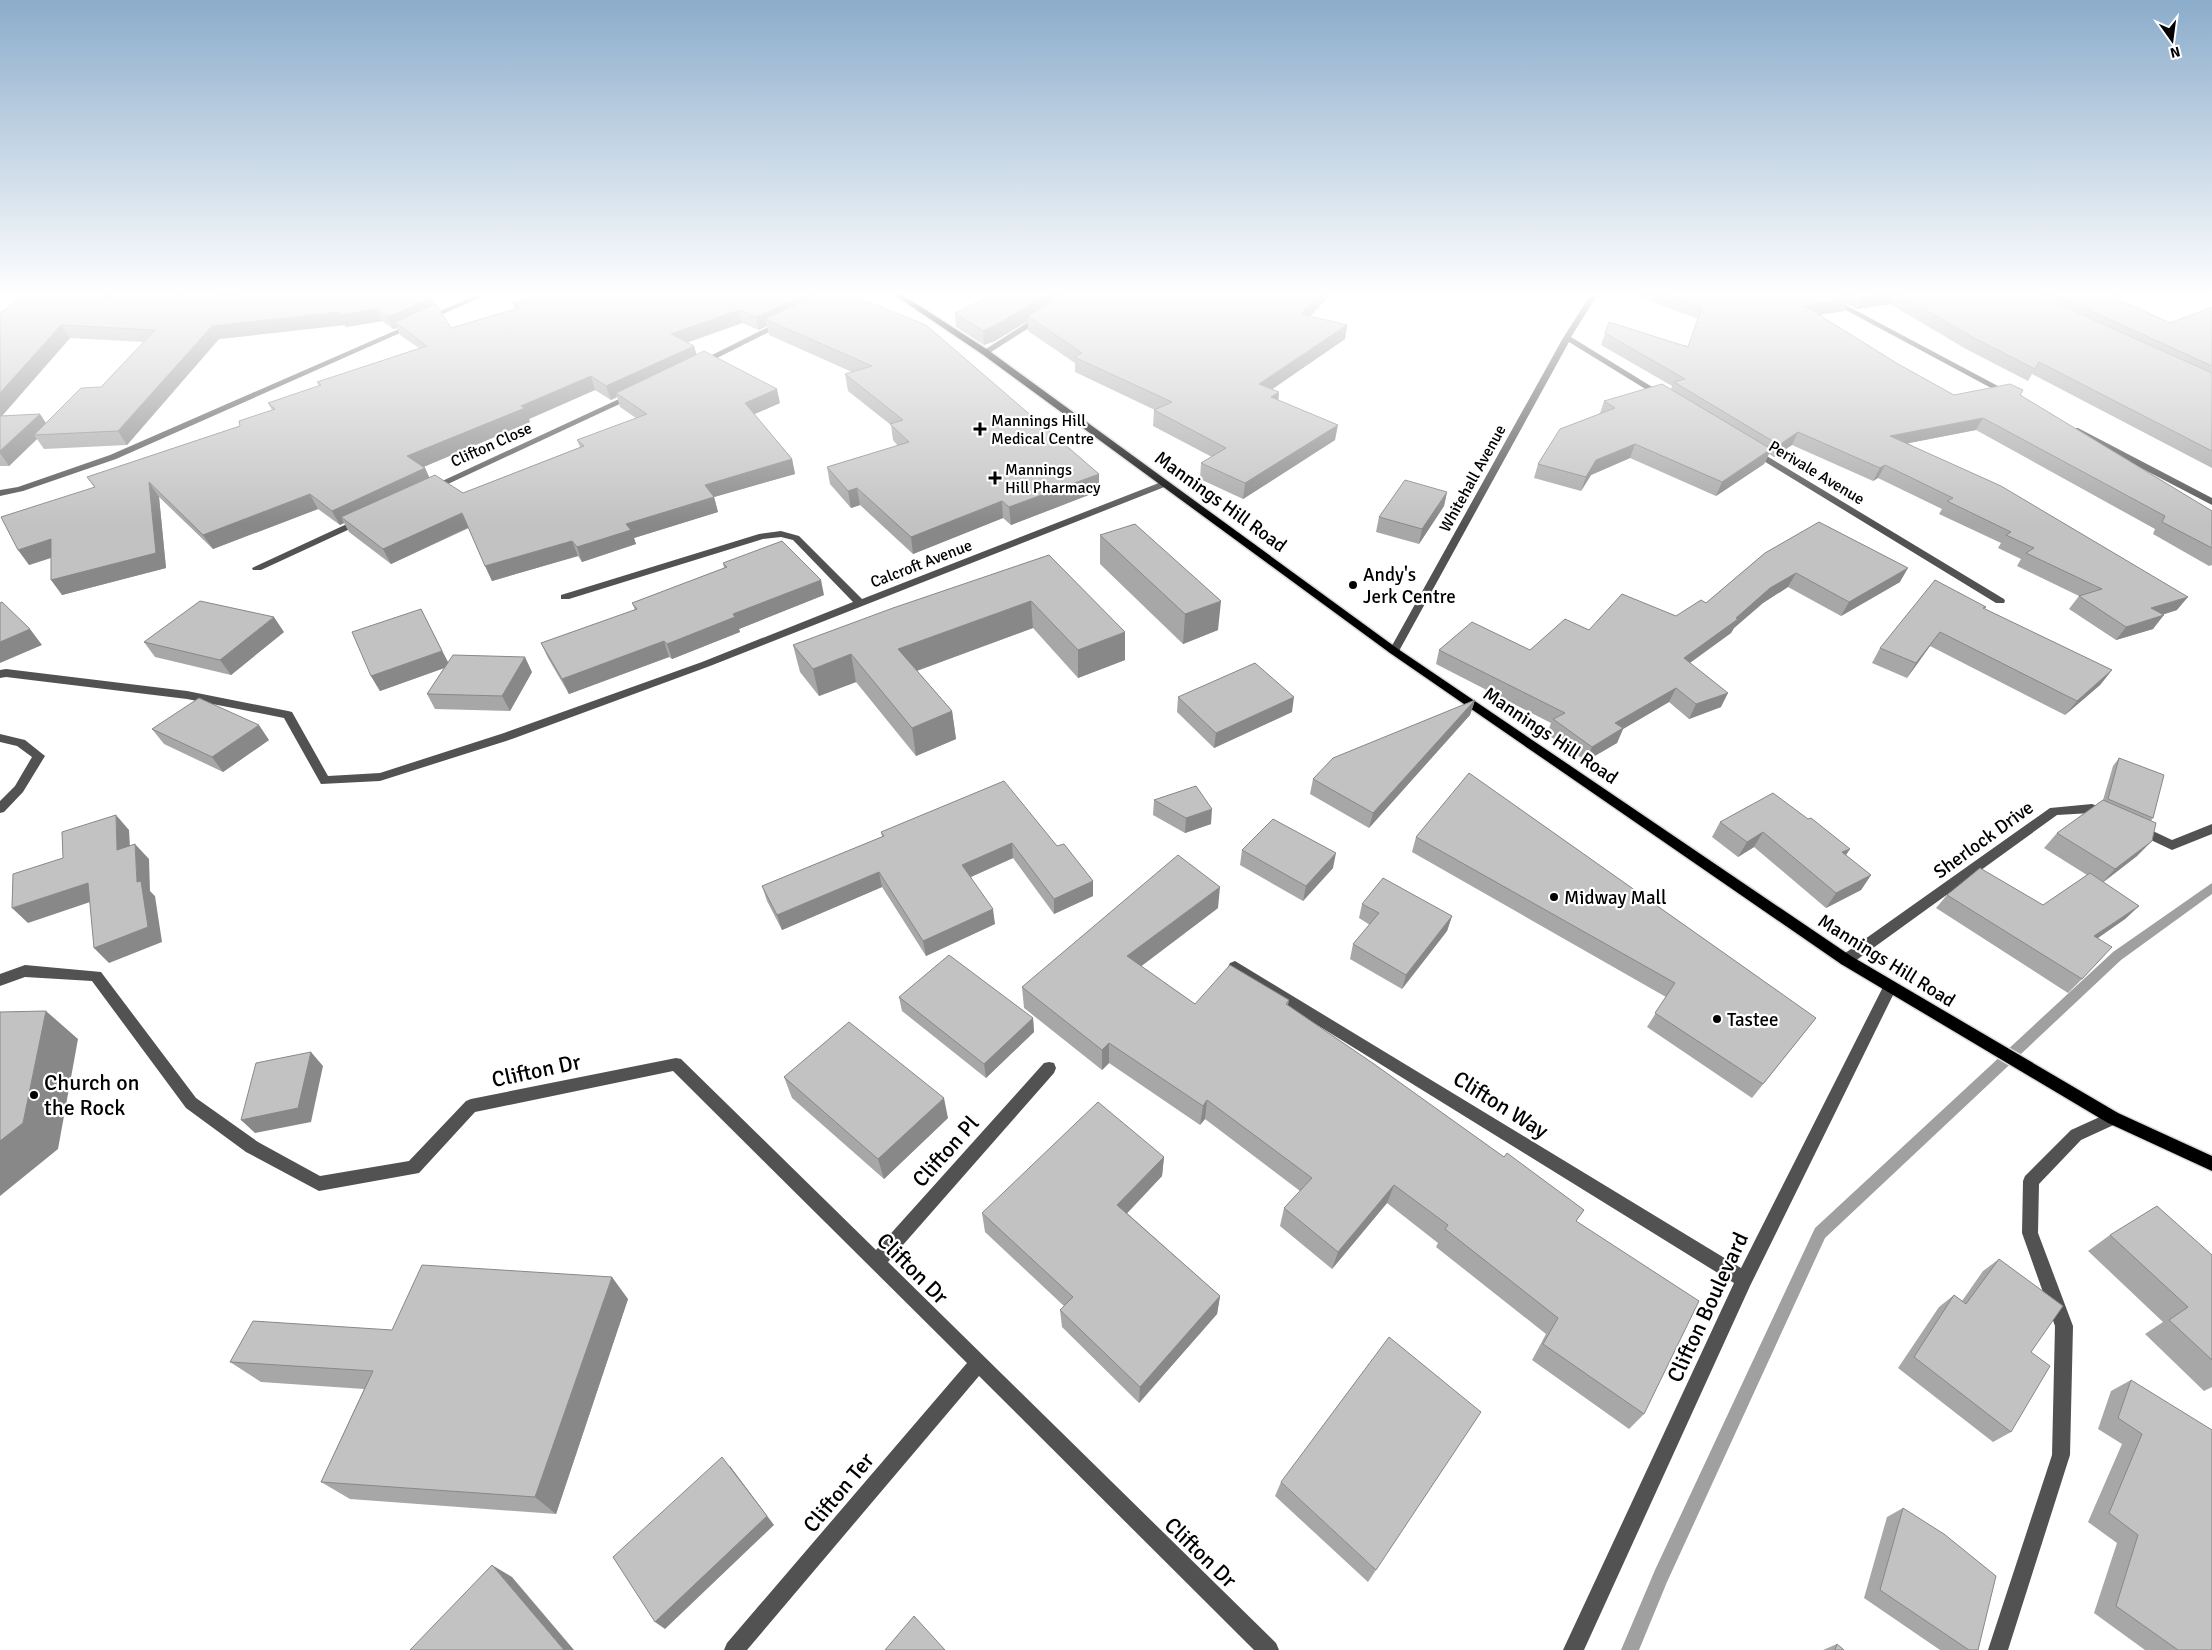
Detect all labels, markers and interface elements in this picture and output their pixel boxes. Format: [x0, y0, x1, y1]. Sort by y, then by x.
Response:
north arrow [2147, 15, 2197, 65]
text: N [2168, 43, 2182, 62]
place label: Mannings Hill Medical Centre [991, 411, 1094, 449]
street label: Clifton Close [448, 418, 535, 472]
street label: Whitehall Avenue [1435, 421, 1511, 536]
marker: Mannings Hill Medical Centre [973, 422, 987, 436]
street label: Perivale Avenue [1765, 436, 1868, 509]
street label: Mannings Hill Road [1150, 446, 1291, 558]
place label: Mannings Hill Pharmacy [1005, 460, 1101, 498]
marker: Mannings Hill Pharmacy [989, 472, 1001, 484]
street label: Calcroft Avenue [868, 535, 975, 593]
place label: Andy's Jerk Centre [1363, 563, 1456, 609]
marker: Andy's Jerk Centre [1347, 579, 1359, 591]
street label: Mannings Hill Road [1478, 682, 1622, 790]
street label: Sherlock Drive [1929, 795, 2038, 884]
place label: Midway Mall [1564, 886, 1666, 910]
marker: Midway Mall [1548, 891, 1560, 903]
street label: Mannings Hill Road [1813, 909, 1960, 1013]
place label: Tastee [1727, 1008, 1778, 1032]
marker: Tastee [1711, 1013, 1723, 1025]
street label: Clifton Dr [489, 1048, 583, 1093]
street label: Clifton Way [1448, 1065, 1554, 1145]
place label: Church on the Rock [44, 1069, 140, 1121]
marker: Church on the Rock [28, 1089, 40, 1101]
street label: Clifton Pl [906, 1110, 984, 1193]
street label: Clifton Dr [871, 1227, 954, 1310]
street label: Clifton Boulevard [1661, 1228, 1754, 1386]
street label: Clifton Ter [797, 1447, 880, 1538]
street label: Clifton Dr [1159, 1511, 1243, 1593]

